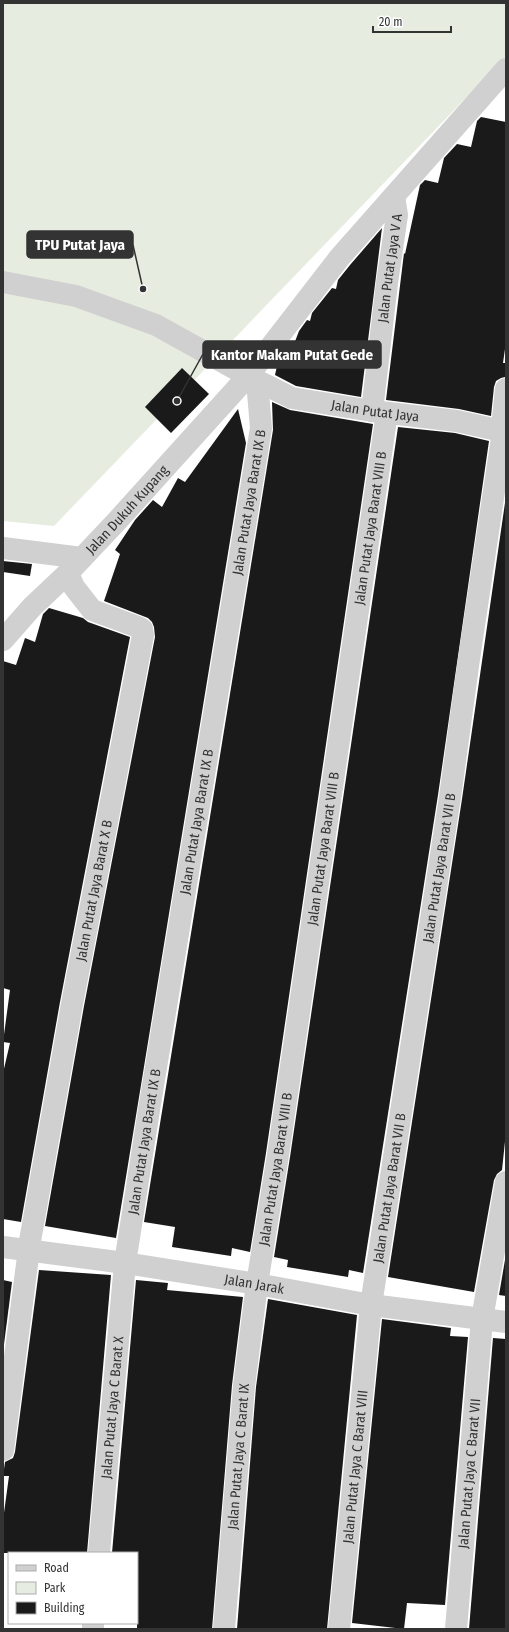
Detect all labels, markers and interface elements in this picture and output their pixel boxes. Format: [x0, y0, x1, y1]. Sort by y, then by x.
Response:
scale bar [373, 8, 451, 34]
text: 20 m [379, 15, 403, 29]
street label: Jalan Putat Jaya V A [374, 212, 406, 324]
callout: TPU Putat Jaya [27, 231, 133, 258]
text: TPU Putat Jaya [35, 236, 126, 254]
callout: Kantor Makam Putat Gede [203, 341, 381, 368]
text: Kantor Makam Putat Gede [211, 346, 373, 364]
street label: Jalan Putat Jaya [330, 396, 420, 426]
street label: Jalan Putat Jaya Barat IX B [229, 428, 270, 576]
street label: Jalan Putat Jaya Barat VIII B [351, 450, 390, 606]
street label: Jalan Dukuh Kupang [82, 462, 172, 558]
street label: Jalan Putat Jaya Barat IX B [176, 748, 217, 896]
street label: Jalan Putat Jaya Barat VIII B [304, 771, 343, 927]
street label: Jalan Putat Jaya Barat VII B [419, 792, 459, 944]
street label: Jalan Putat Jaya Barat X B [72, 818, 116, 963]
street label: Jalan Putat Jaya Barat IX B [125, 1067, 165, 1216]
street label: Jalan Putat Jaya Barat VIII B [255, 1091, 296, 1247]
street label: Jalan Putat Jaya Barat VII B [370, 1112, 410, 1264]
street label: Jalan Jarak [223, 1271, 286, 1298]
street label: Jalan Putat Jaya C Barat X [98, 1335, 127, 1480]
street label: Jalan Putat Jaya C Barat IX [224, 1383, 253, 1530]
street label: Jalan Putat Jaya C Barat VIII [339, 1389, 372, 1544]
street label: Jalan Putat Jaya C Barat VII [455, 1398, 484, 1549]
legend [8, 1552, 138, 1624]
text: Road [44, 1561, 69, 1575]
text: Park [44, 1581, 66, 1595]
text: Building [44, 1601, 85, 1615]

